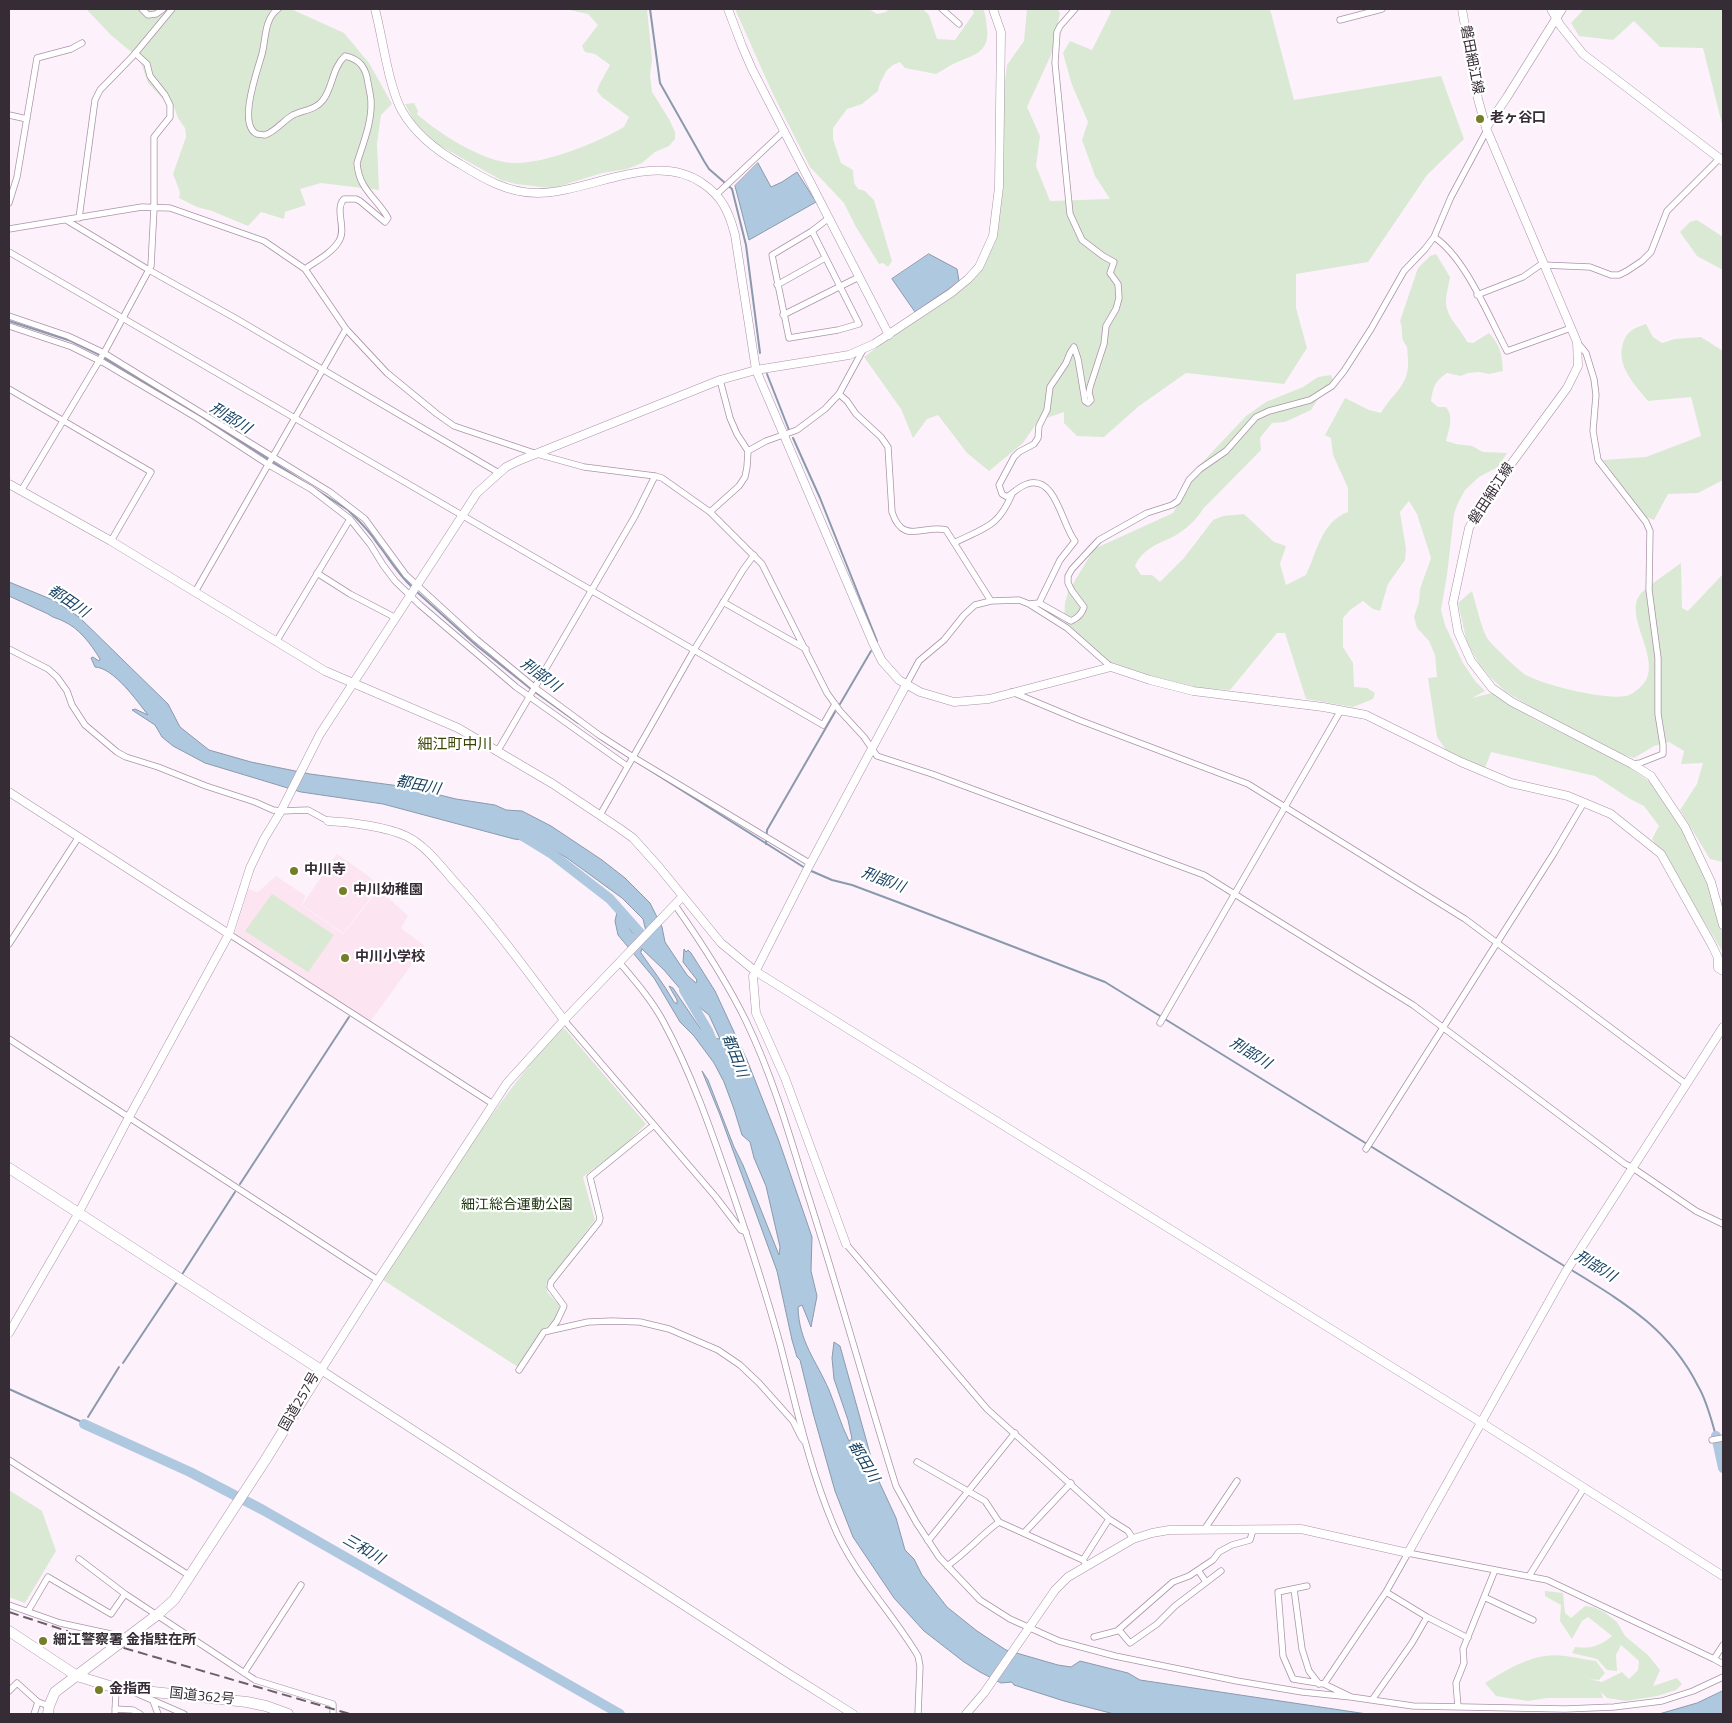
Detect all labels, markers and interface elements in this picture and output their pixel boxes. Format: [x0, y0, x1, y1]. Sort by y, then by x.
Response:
street label: 磐田細江線 [1456, 24, 1486, 96]
place label: 老ヶ谷口 [1490, 111, 1546, 127]
marker: 老ヶ谷口 [1474, 113, 1486, 125]
water label: 刑部川 [206, 399, 254, 439]
street label: 磐田細江線 [1466, 460, 1518, 528]
water label: 都田川 [44, 582, 92, 622]
water label: 刑部川 [517, 655, 563, 697]
district label: 細江町中川 [418, 736, 492, 754]
water label: 都田川 [394, 773, 442, 799]
place label: 中川寺 [304, 863, 346, 879]
marker: 中川寺 [288, 865, 300, 877]
water label: 刑部川 [859, 865, 907, 897]
place label: 中川幼稚園 [353, 883, 423, 899]
marker: 中川幼稚園 [337, 885, 349, 897]
place label: 中川小学校 [355, 950, 425, 966]
marker: 中川小学校 [339, 952, 351, 964]
water label: 都田川 [718, 1032, 750, 1080]
water label: 刑部川 [1226, 1034, 1274, 1074]
park label: 細江総合運動公園 [461, 1198, 573, 1214]
water label: 刑部川 [1571, 1247, 1619, 1287]
street label: 国道257号 [276, 1369, 324, 1435]
water label: 都田川 [844, 1438, 882, 1486]
water label: 三和川 [339, 1531, 387, 1569]
place label: 細江警察署 金指駐在所 [53, 1633, 196, 1649]
marker: 細江警察署 金指駐在所 [37, 1635, 49, 1647]
place label: 金指西 [109, 1682, 151, 1698]
marker: 金指西 [93, 1684, 105, 1696]
street label: 国道362号 [169, 1685, 235, 1709]

